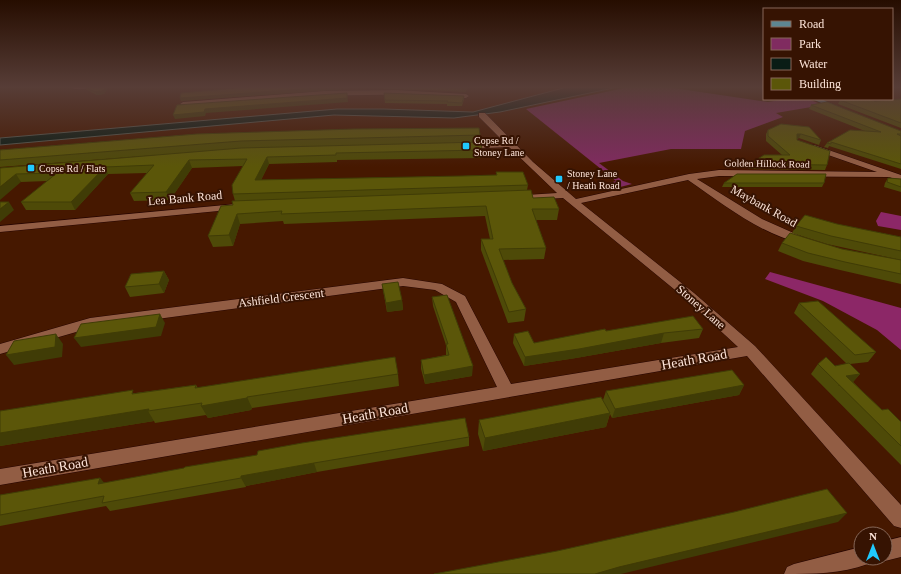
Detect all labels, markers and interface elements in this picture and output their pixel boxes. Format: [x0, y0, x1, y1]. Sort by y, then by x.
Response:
legend [763, 8, 893, 100]
text: Road [799, 17, 824, 31]
text: Park [799, 37, 821, 51]
text: Water [799, 57, 827, 71]
text: Building [799, 77, 841, 91]
place label: Copse Rd / Stoney Lane [474, 135, 525, 158]
marker: Copse Rd / Stoney Lane [461, 141, 471, 151]
street label: Golden Hillock Road [724, 157, 810, 170]
marker: Copse Rd / Flats [26, 163, 36, 173]
place label: Copse Rd / Flats [39, 163, 106, 174]
place label: Stoney Lane / Heath Road [567, 168, 620, 191]
marker: Stoney Lane / Heath Road [554, 174, 564, 184]
street label: Maybank Road [728, 182, 800, 230]
street label: Lea Bank Road [147, 188, 223, 208]
street label: Stoney Lane [674, 282, 728, 332]
street label: Ashfield Crescent [237, 286, 325, 310]
street label: Heath Road [660, 346, 728, 373]
street label: Heath Road [341, 400, 409, 427]
street label: Heath Road [21, 454, 89, 481]
north arrow [853, 526, 893, 566]
text: N [869, 530, 877, 542]

